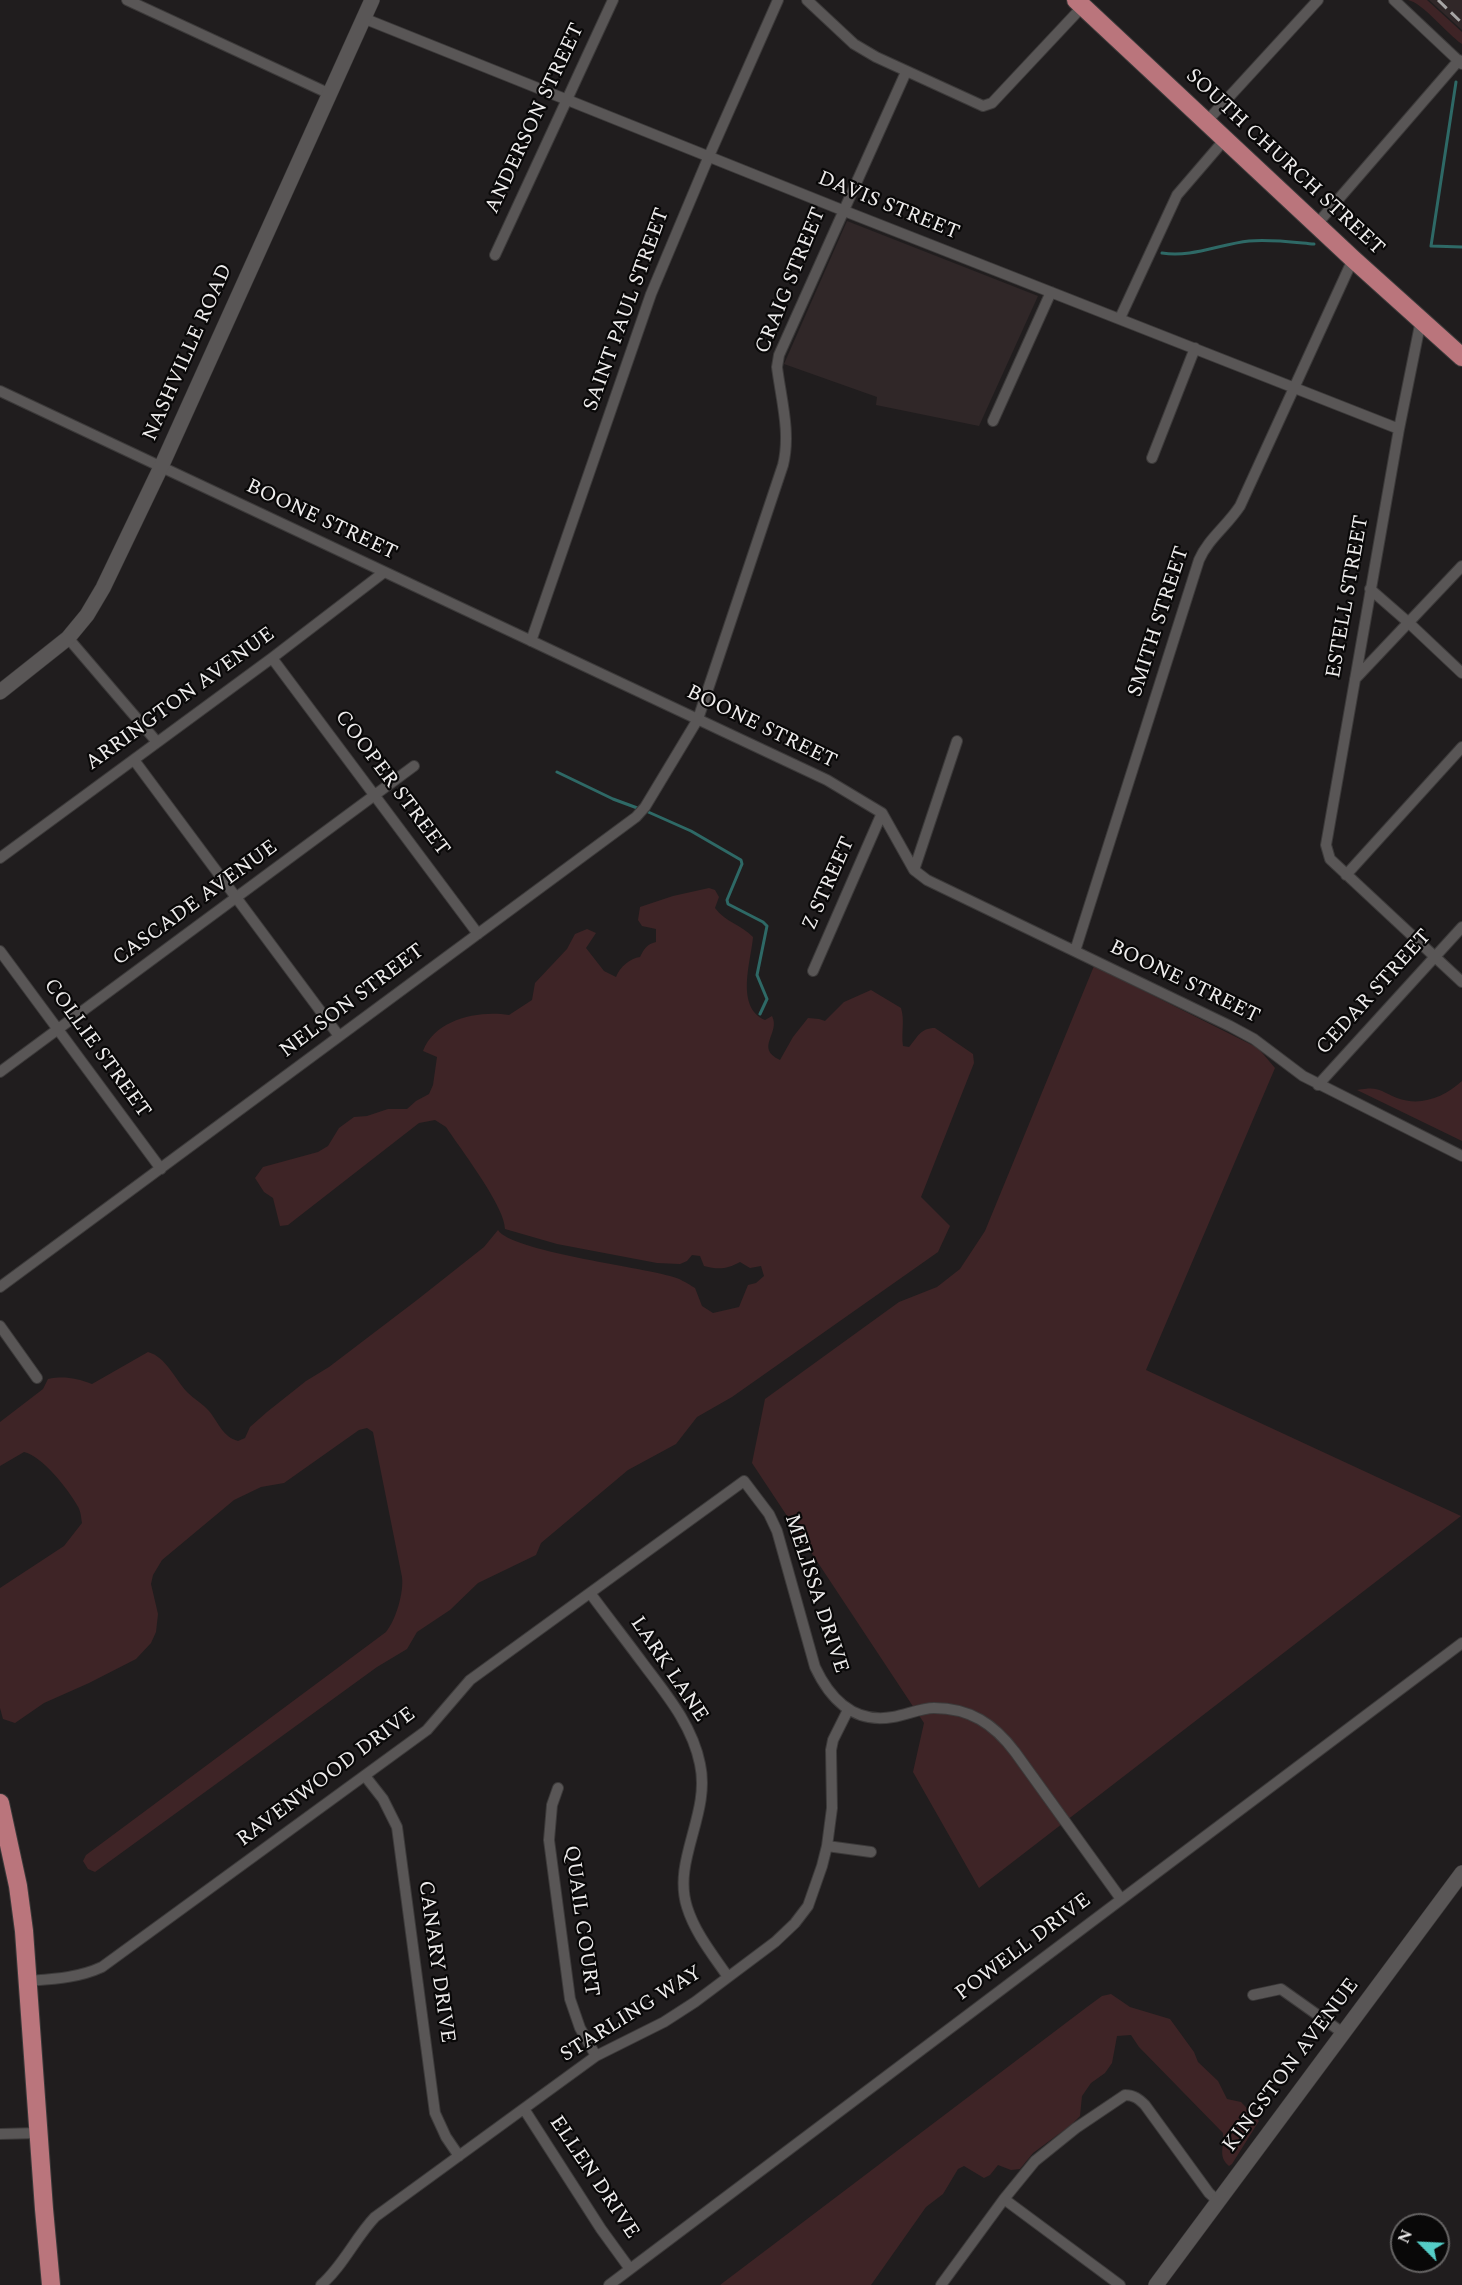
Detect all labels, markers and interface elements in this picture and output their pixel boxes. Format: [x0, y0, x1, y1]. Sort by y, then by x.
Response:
street label: ANDERSON STREET [481, 20, 591, 218]
street label: SOUTH CHURCH STREET [1179, 64, 1389, 262]
street label: DAVIS STREET [813, 167, 963, 247]
street label: CRAIG STREET [751, 204, 833, 358]
street label: SAINT PAUL STREET [580, 205, 676, 415]
street label: NASHVILLE ROAD [139, 261, 239, 445]
street label: BOONE STREET [241, 475, 401, 567]
street label: ESTELL STREET [1322, 514, 1376, 680]
street label: SMITH STREET [1124, 544, 1196, 700]
street label: ARRINGTON AVENUE [81, 623, 281, 777]
street label: BOONE STREET [682, 681, 840, 775]
street label: COOPER STREET [328, 706, 454, 862]
street label: Z STREET [798, 833, 862, 935]
street label: CASCADE AVENUE [109, 836, 283, 972]
street label: CEDAR STREET [1312, 925, 1438, 1061]
street label: BOONE STREET [1105, 936, 1263, 1030]
street label: NELSON STREET [276, 939, 430, 1065]
street label: COLLIE STREET [37, 974, 155, 1124]
street label: MELISSA DRIVE [777, 1511, 853, 1677]
street label: LARK LANE [624, 1613, 712, 1727]
street label: RAVENWOOD DRIVE [233, 1703, 421, 1853]
street label: QUAIL COURT [557, 1844, 603, 1998]
street label: CANARY DRIVE [411, 1879, 459, 2045]
street label: POWELL DRIVE [951, 1889, 1097, 2007]
street label: STARLING WAY [556, 1961, 708, 2069]
street label: KINGSTON AVENUE [1219, 1974, 1365, 2158]
street label: ELLEN DRIVE [543, 2112, 643, 2244]
north arrow [1390, 2213, 1450, 2273]
text: N [1392, 2226, 1419, 2247]

